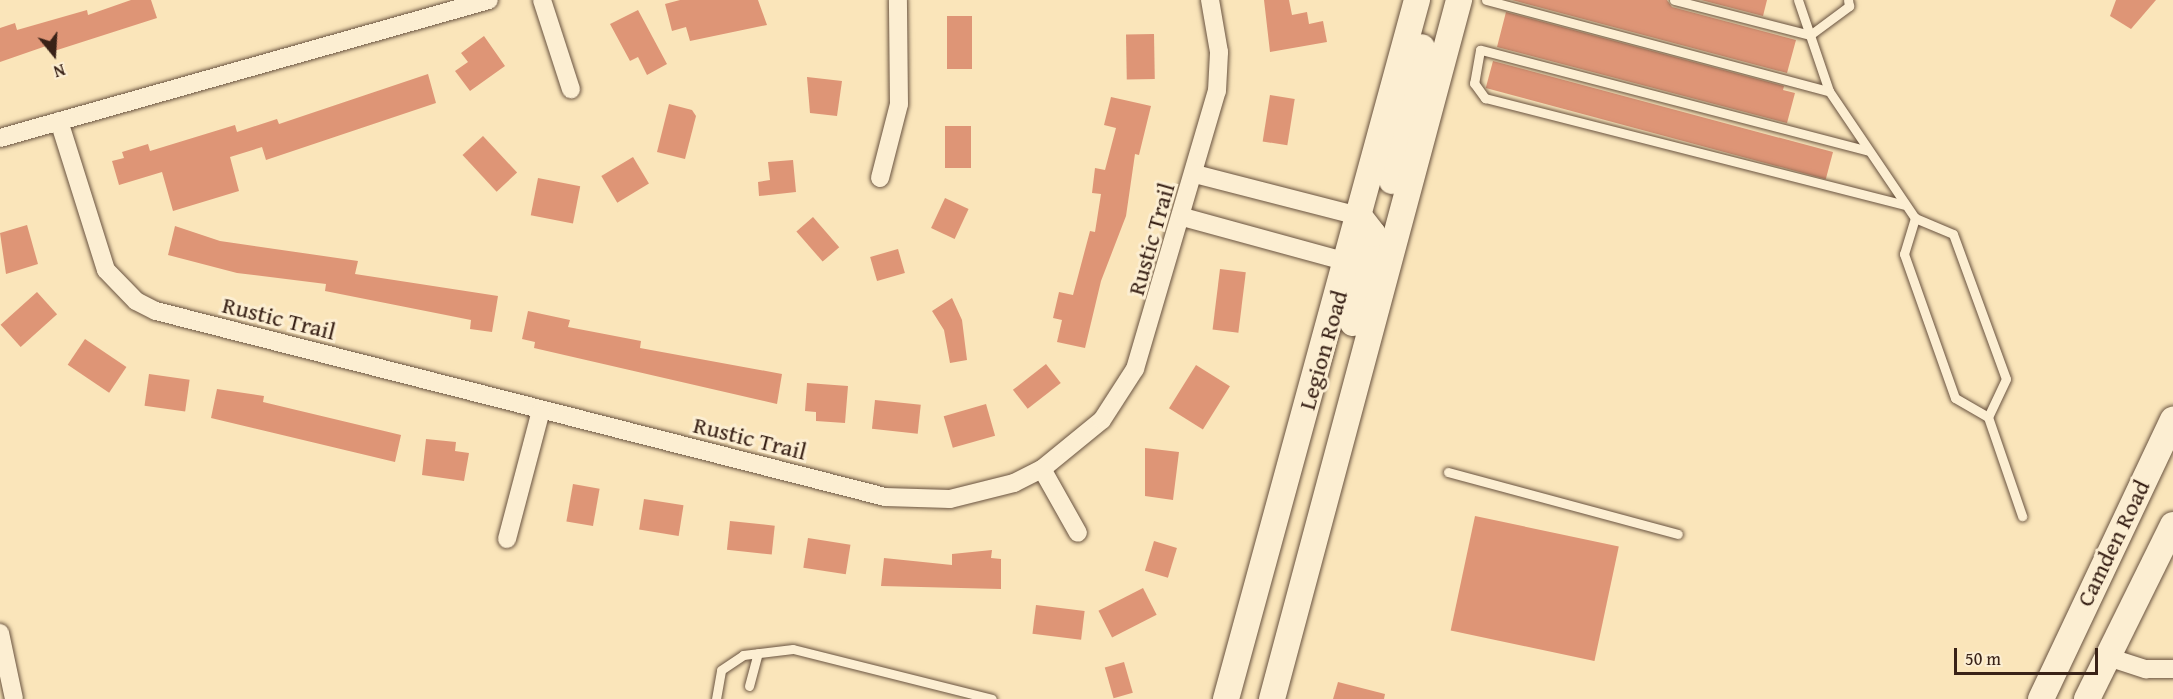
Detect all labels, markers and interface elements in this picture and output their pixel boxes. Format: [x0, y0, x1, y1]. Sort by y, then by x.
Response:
north arrow [24, 24, 84, 84]
text: N [51, 58, 68, 84]
street label: Rustic Trail [1121, 180, 1181, 298]
street label: Legion Road [1292, 287, 1354, 413]
street label: Rustic Trail [220, 290, 338, 346]
street label: Rustic Trail [691, 410, 809, 466]
street label: Camden Road [2070, 475, 2156, 611]
scale bar [1957, 636, 2101, 674]
text: 50 m [1965, 645, 2001, 672]

